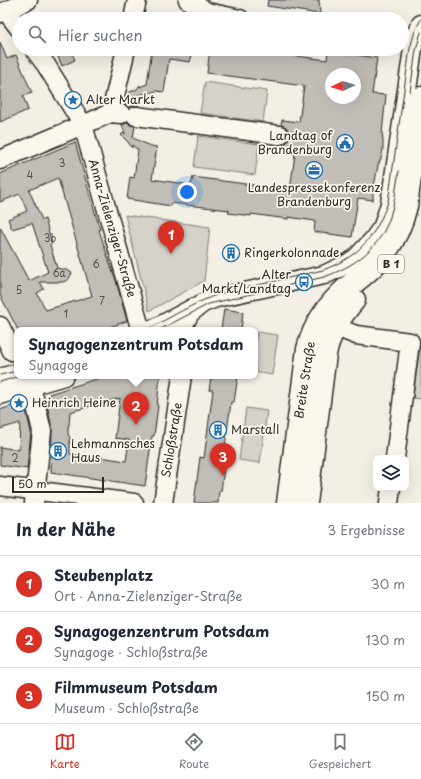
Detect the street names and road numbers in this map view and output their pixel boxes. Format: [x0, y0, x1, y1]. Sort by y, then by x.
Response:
street label: Anna-Zielenziger-Straße [85, 156, 141, 299]
road number: B 1 [378, 255, 404, 273]
street label: Breite Straße [289, 340, 319, 420]
street label: Schloßstraße [156, 401, 186, 479]

